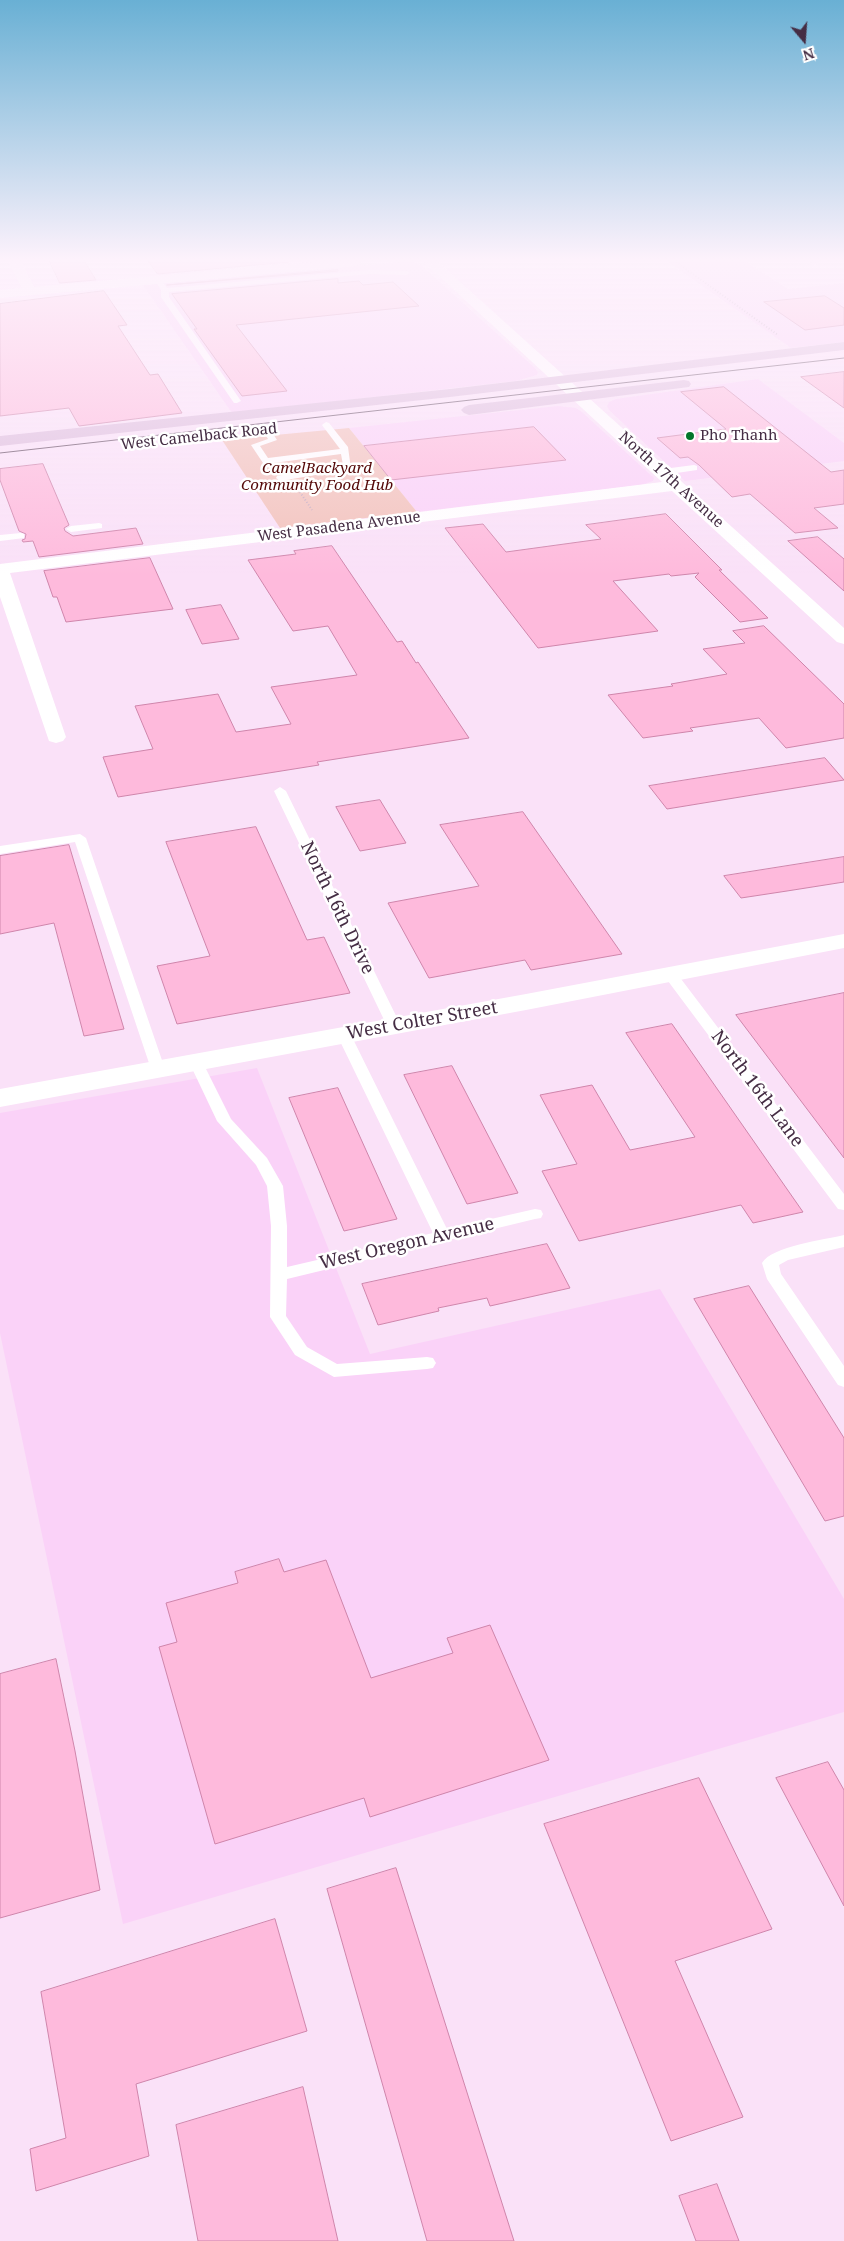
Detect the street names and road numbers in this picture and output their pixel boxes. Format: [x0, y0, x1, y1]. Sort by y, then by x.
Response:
street label: West Camelback Road [120, 420, 278, 454]
street label: North 17th Avenue [615, 428, 727, 532]
street label: West Pasadena Avenue [256, 508, 422, 546]
street label: North 16th Drive [296, 838, 378, 978]
street label: West Colter Street [345, 997, 499, 1045]
street label: North 16th Lane [706, 1027, 808, 1151]
street label: West Oregon Avenue [318, 1213, 496, 1275]

